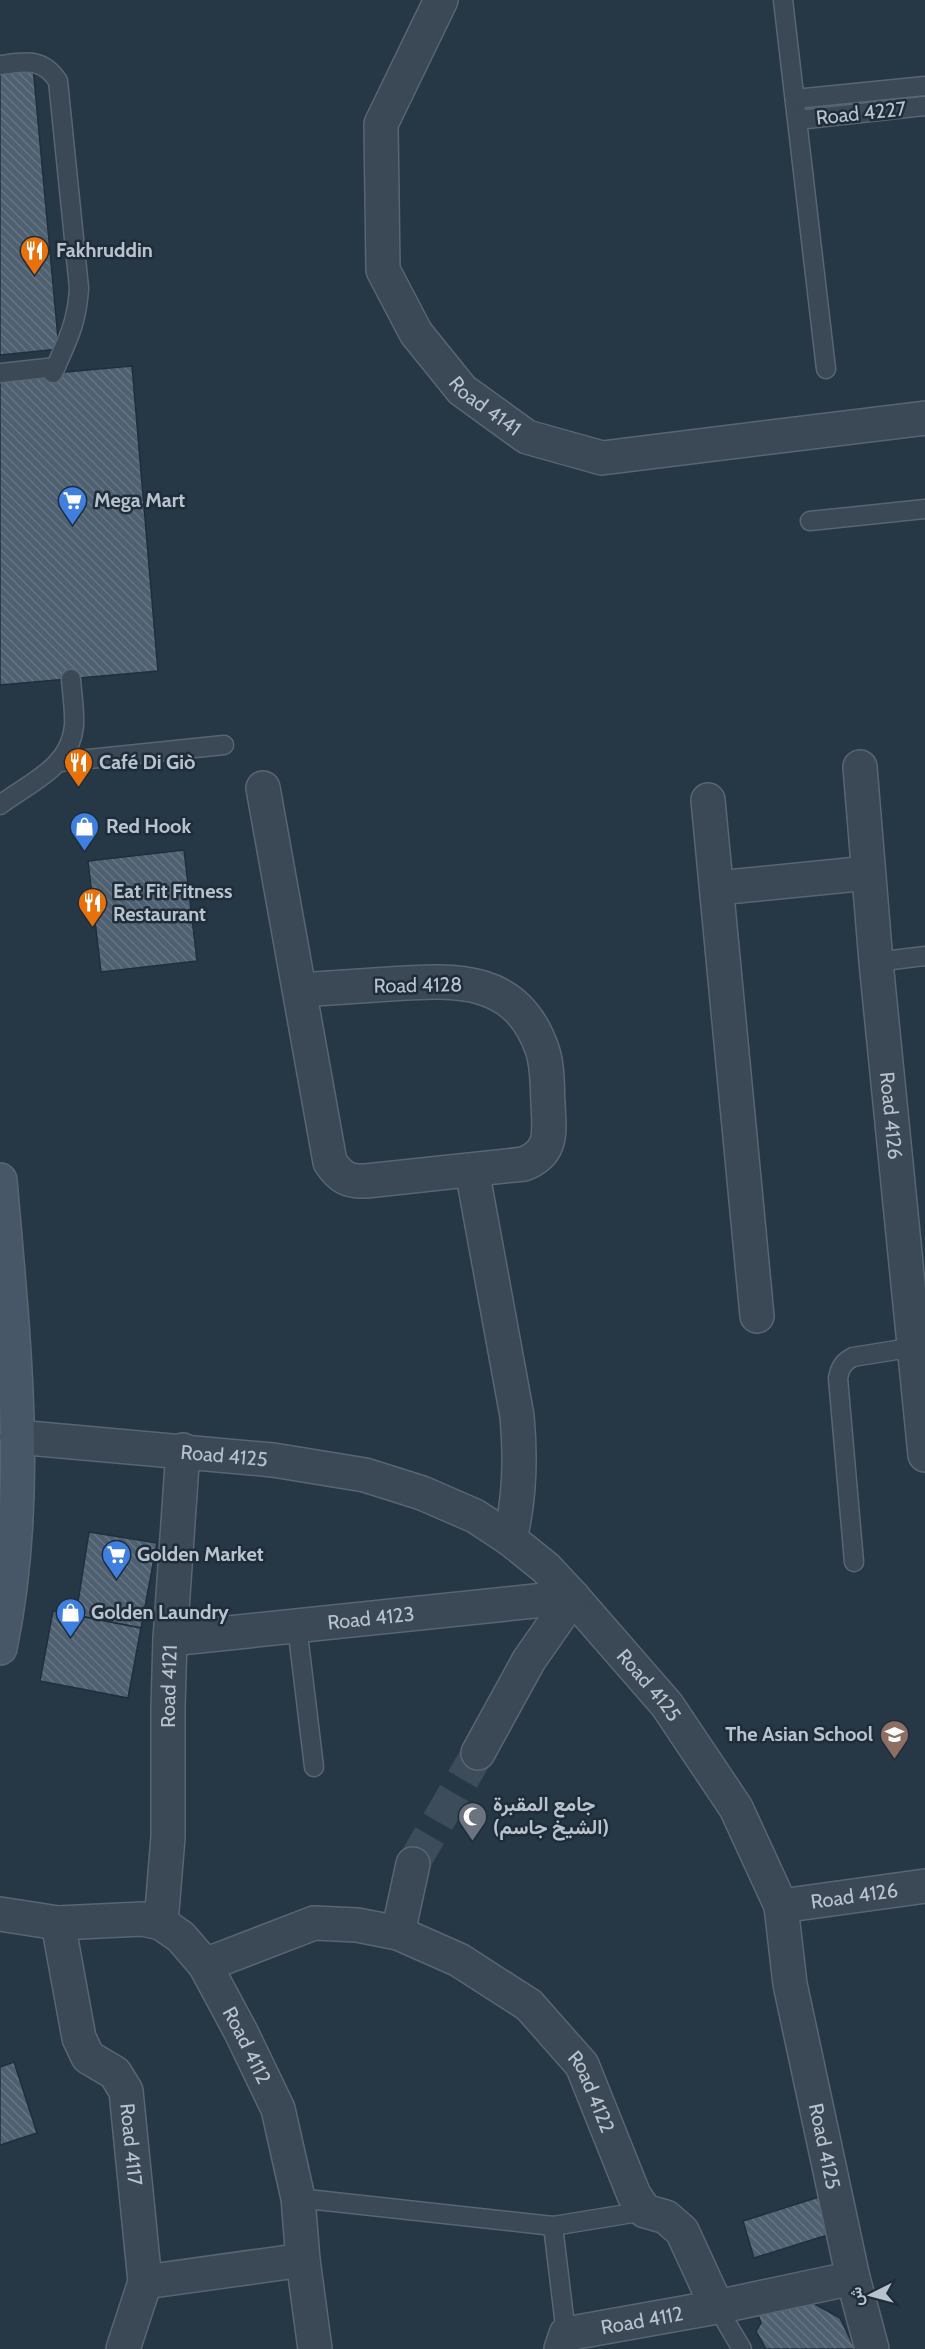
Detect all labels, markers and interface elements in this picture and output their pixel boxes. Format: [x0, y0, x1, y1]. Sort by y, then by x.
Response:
street label: Road 4227 [815, 96, 907, 130]
restaurant icon: Fakhruddin [19, 234, 51, 276]
place label: Fakhruddin [56, 238, 153, 262]
street label: Road 4141 [444, 371, 526, 441]
supermarket icon: Mega Mart [57, 484, 89, 526]
place label: Mega Mart [94, 488, 185, 512]
restaurant icon: Café Di Giò [62, 746, 94, 788]
place label: Café Di Giò [99, 750, 195, 774]
shop icon: Red Hook [69, 810, 101, 852]
place label: Red Hook [106, 814, 191, 838]
place label: Eat Fit Fitness Restaurant [113, 879, 232, 926]
restaurant icon: Eat Fit Fitness Restaurant [76, 886, 108, 928]
street label: Road 4128 [374, 972, 462, 998]
street label: Road 4126 [875, 1071, 908, 1160]
street label: Road 4125 [180, 1440, 269, 1471]
supermarket icon: Golden Market [100, 1538, 132, 1580]
place label: Golden Market [137, 1542, 264, 1566]
shop icon: Golden Laundry [54, 1596, 86, 1638]
place label: Golden Laundry [91, 1600, 229, 1624]
street label: Road 4123 [326, 1602, 416, 1635]
street label: Road 4121 [156, 1644, 182, 1728]
street label: Road 4125 [612, 1644, 686, 1726]
school or university icon: The Asian School [878, 1718, 910, 1760]
place label: The Asian School [725, 1722, 873, 1746]
place label: جامع المقبرة (الشيخ جاسم) [493, 1792, 609, 1841]
mosque icon: جامع المقبرة (الشيخ جاسم) [456, 1800, 488, 1842]
street label: Road 4126 [809, 1878, 899, 1914]
street label: Road 4112 [218, 2002, 276, 2088]
street label: Road 4122 [563, 2046, 620, 2136]
street label: Road 4125 [804, 2101, 846, 2191]
street label: Road 4117 [115, 2102, 147, 2187]
north arrow [841, 2265, 901, 2325]
text: ش [846, 2286, 867, 2307]
street label: Road 4112 [599, 2301, 685, 2340]

